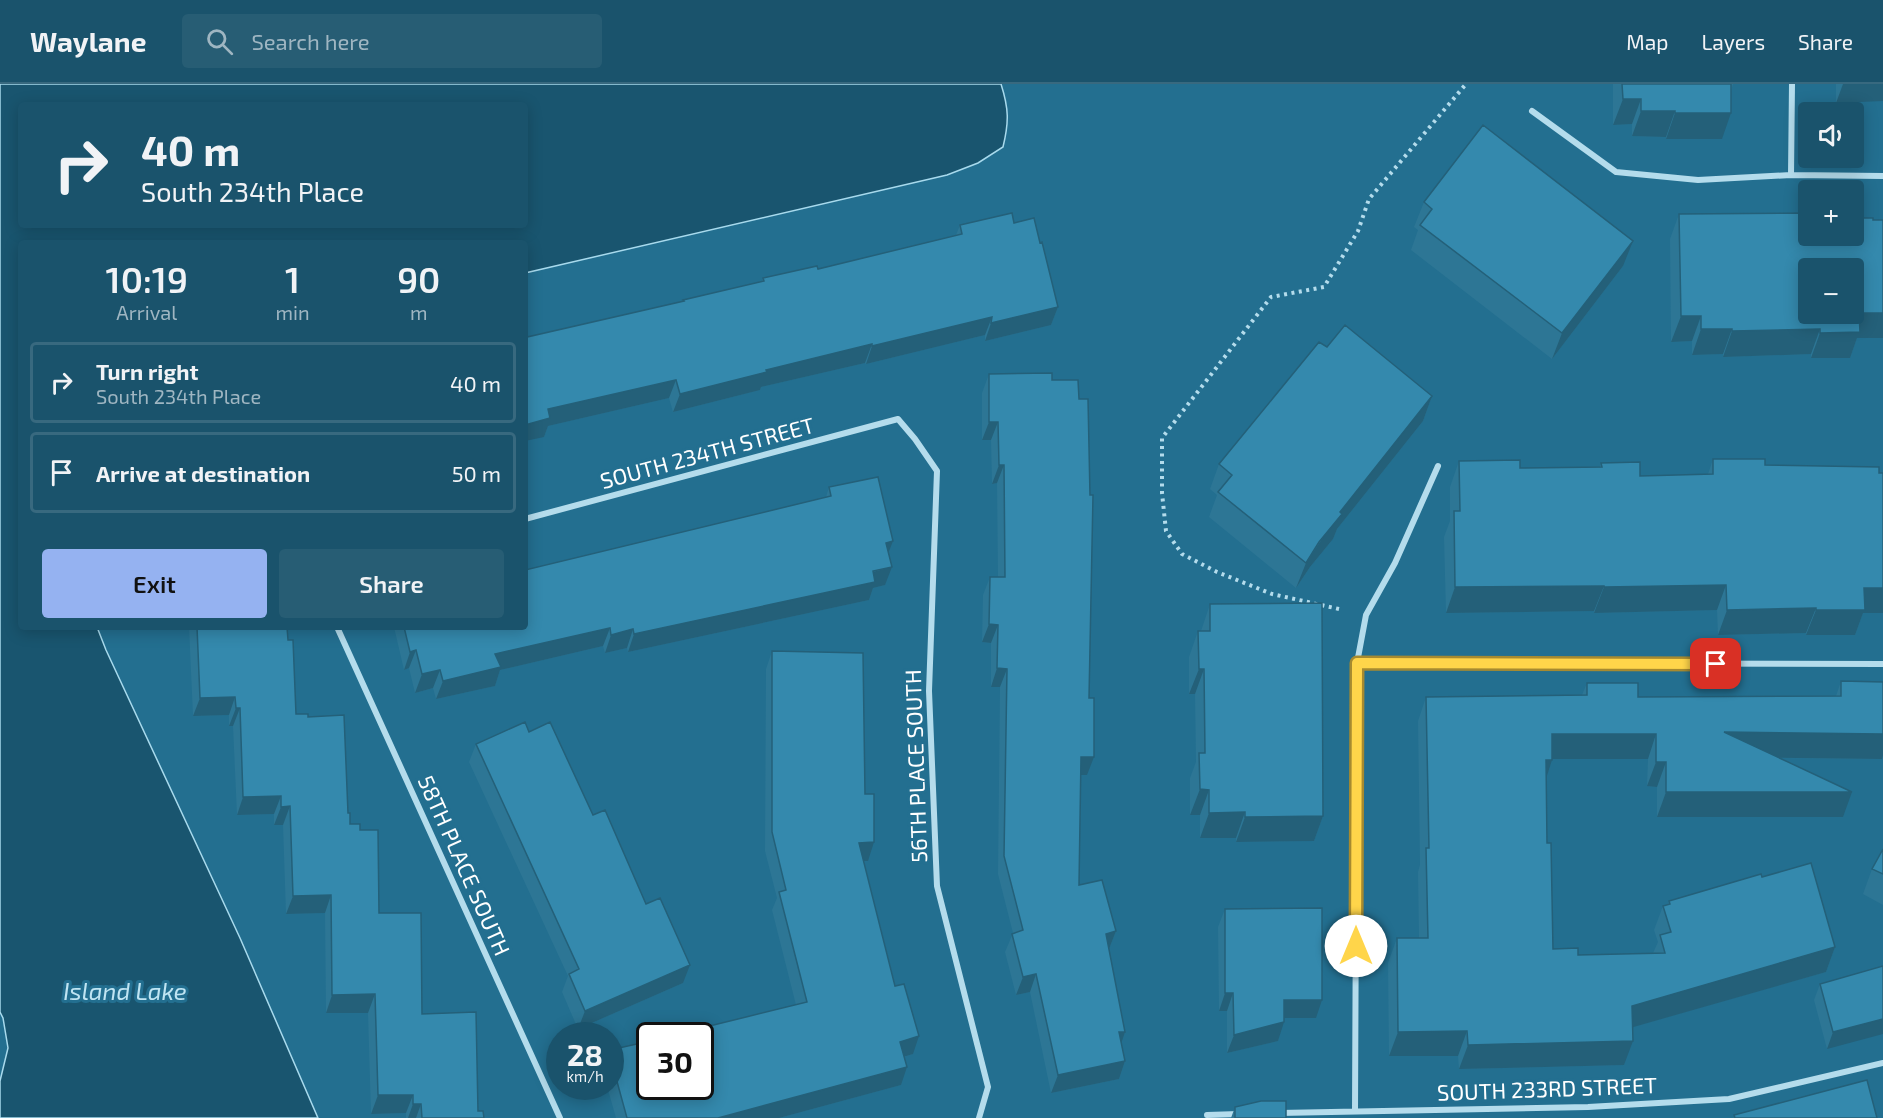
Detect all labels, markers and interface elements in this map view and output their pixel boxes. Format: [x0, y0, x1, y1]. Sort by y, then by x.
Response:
search box [182, 14, 602, 68]
text: Waylane [30, 24, 146, 58]
icon: search [203, 25, 236, 58]
text: Search here [251, 28, 370, 54]
text: Map [1626, 29, 1668, 54]
text: Layers [1701, 29, 1765, 54]
text: Share [1798, 29, 1853, 54]
map controls [1798, 102, 1864, 324]
button: sound [1798, 102, 1864, 168]
text: 40 m [141, 124, 240, 174]
icon: right [42, 126, 120, 204]
text: South 234th Place [141, 175, 364, 207]
button: + [1798, 180, 1864, 246]
text: 10:19 [106, 257, 188, 300]
text: 1 [285, 257, 300, 300]
text: 90 [397, 257, 440, 300]
button: − [1798, 258, 1864, 324]
text: Arrival [116, 300, 177, 324]
text: min [275, 300, 310, 324]
text: m [410, 300, 428, 324]
text: Turn right [96, 358, 198, 384]
icon: right [45, 366, 78, 399]
text: 40 m [450, 370, 501, 396]
text: South 234th Place [96, 384, 261, 408]
street label: SOUTH 234TH STREET [597, 411, 817, 493]
icon: arrive [45, 456, 78, 489]
text: Arrive at destination [96, 460, 310, 486]
text: 50 m [452, 460, 501, 486]
button: Exit [42, 549, 267, 618]
button: Share [279, 549, 504, 618]
pin [1690, 638, 1741, 689]
icon: arrive [1699, 647, 1732, 680]
street label: 56TH PLACE SOUTH [899, 669, 931, 863]
street label: 58TH PLACE SOUTH [414, 771, 516, 959]
position arrow [1324, 914, 1388, 978]
water label: Island Lake [63, 976, 187, 1005]
speed limit sign: 30 [636, 1022, 714, 1100]
text: 28 [567, 1036, 603, 1072]
text: km/h [566, 1067, 604, 1085]
street label: SOUTH 233RD STREET [1437, 1071, 1658, 1105]

